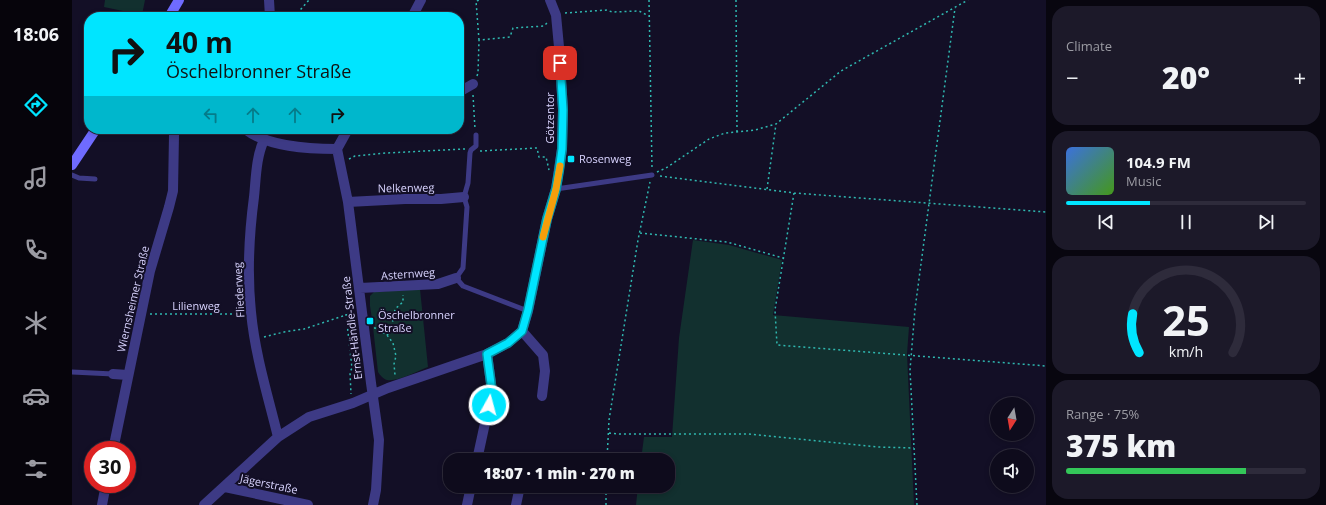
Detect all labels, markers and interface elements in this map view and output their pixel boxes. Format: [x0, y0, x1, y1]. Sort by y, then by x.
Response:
text: 18:06 [13, 22, 59, 46]
text: 40 m [166, 23, 233, 61]
icon: right [100, 28, 152, 80]
text: Climate [1066, 37, 1112, 55]
pin [543, 46, 577, 80]
icon: arrive [549, 52, 571, 74]
text: 20° [1162, 57, 1210, 98]
text: Öschelbronner Straße [166, 59, 351, 83]
text: − [1066, 62, 1079, 92]
text: + [1293, 62, 1306, 92]
icon: directions [22, 91, 50, 119]
street label: Götzentor [542, 92, 557, 144]
icon: left [200, 104, 222, 126]
icon: ahead [242, 104, 264, 126]
icon: ahead [284, 104, 306, 126]
icon: right [326, 104, 348, 126]
place label: Rosenweg [579, 151, 631, 166]
text: 104.9 FM [1126, 152, 1191, 172]
marker: Rosenweg [566, 154, 576, 164]
icon: music [22, 164, 50, 192]
text: Music [1126, 172, 1161, 190]
street label: Nelkenweg [378, 180, 434, 195]
icon: previous [1095, 211, 1117, 233]
icon: pause [1175, 211, 1197, 233]
icon: next [1255, 211, 1277, 233]
icon: phone [22, 236, 50, 264]
street label: Wiernsheimer Straße [113, 244, 152, 353]
street label: Fliederweg [230, 262, 247, 318]
street label: Asternweg [380, 264, 436, 283]
street label: Ernst-Händle-Straße [338, 276, 365, 381]
text: 25 [1162, 292, 1210, 348]
street label: Lilienweg [172, 298, 220, 313]
place label: Öschelbronner Straße [378, 307, 455, 335]
icon: climate [22, 309, 50, 337]
marker: Öschelbronner Straße [365, 316, 375, 326]
text: km/h [1169, 341, 1203, 360]
icon: car [22, 382, 50, 410]
position arrow [468, 384, 510, 426]
north arrow [990, 397, 1034, 441]
map controls [990, 397, 1034, 493]
text: Range · 75% [1066, 405, 1139, 423]
text: 375 km [1066, 425, 1176, 466]
speed limit sign: 30 [84, 441, 136, 493]
button: sound [990, 449, 1034, 493]
icon: filters [22, 455, 50, 483]
text: 18:07 · 1 min · 270 m [483, 463, 635, 483]
street label: Jägerstraße [238, 470, 299, 497]

